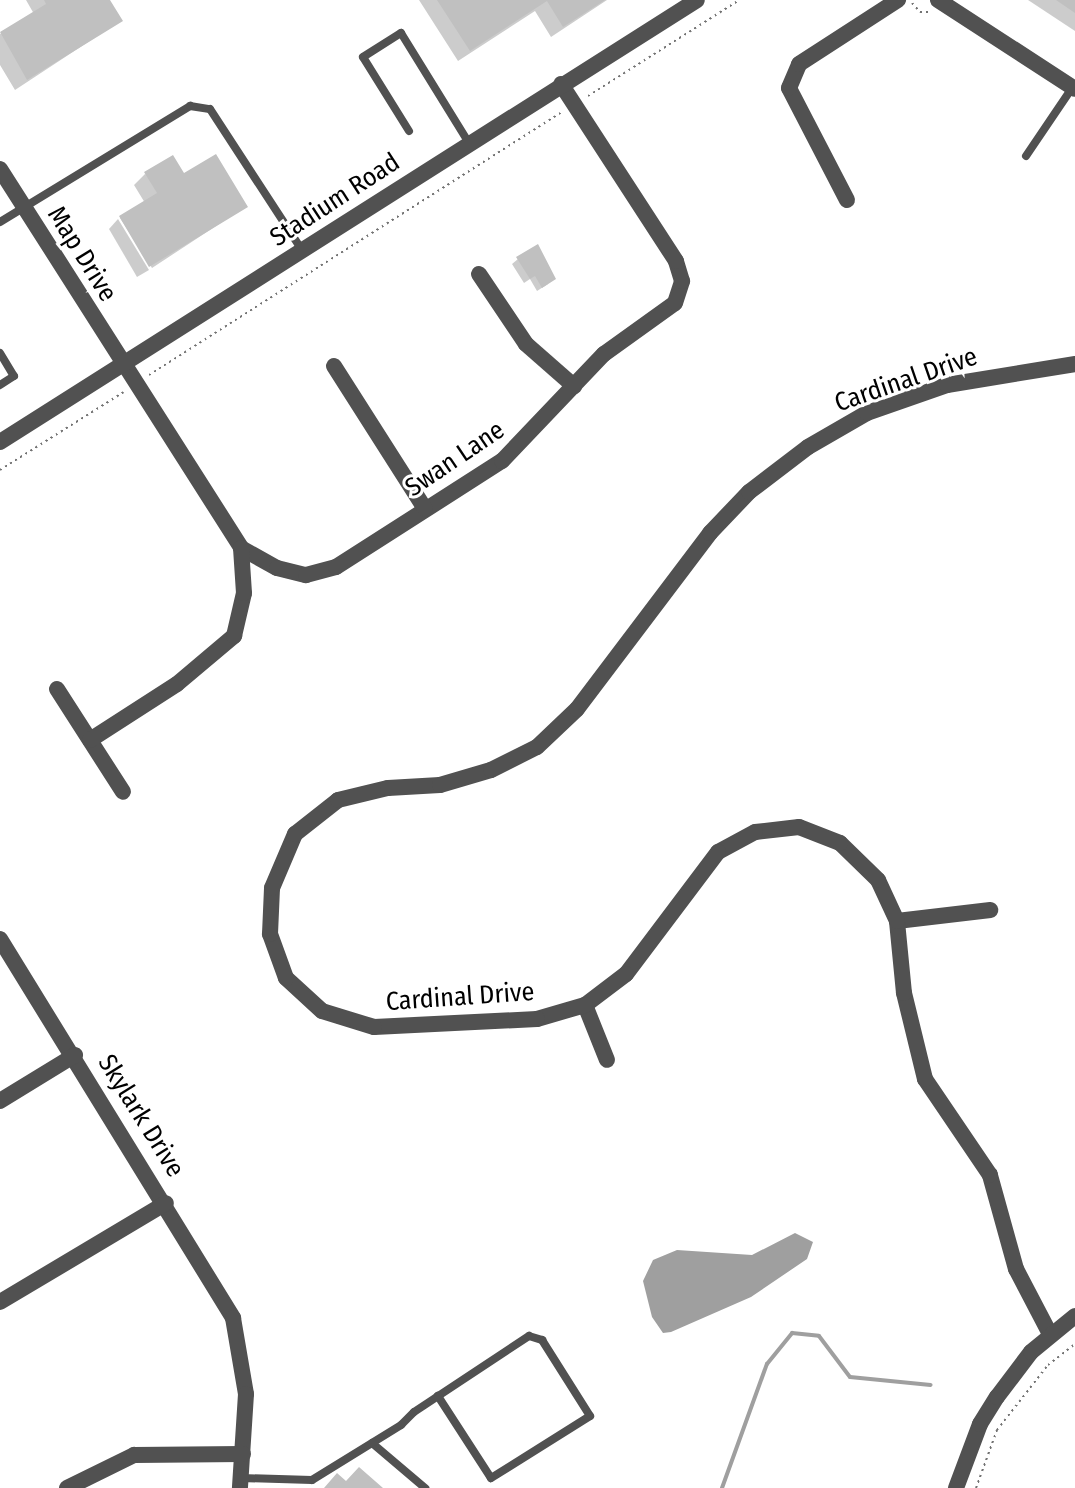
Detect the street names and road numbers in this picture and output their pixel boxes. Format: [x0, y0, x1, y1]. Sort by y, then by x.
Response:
street label: Stadium Road [264, 147, 406, 253]
street label: Map Drive [41, 201, 123, 307]
street label: Cardinal Drive [831, 341, 981, 419]
street label: Swan Lane [400, 415, 510, 503]
street label: Cardinal Drive [385, 976, 535, 1018]
street label: Skylark Drive [91, 1049, 191, 1183]

